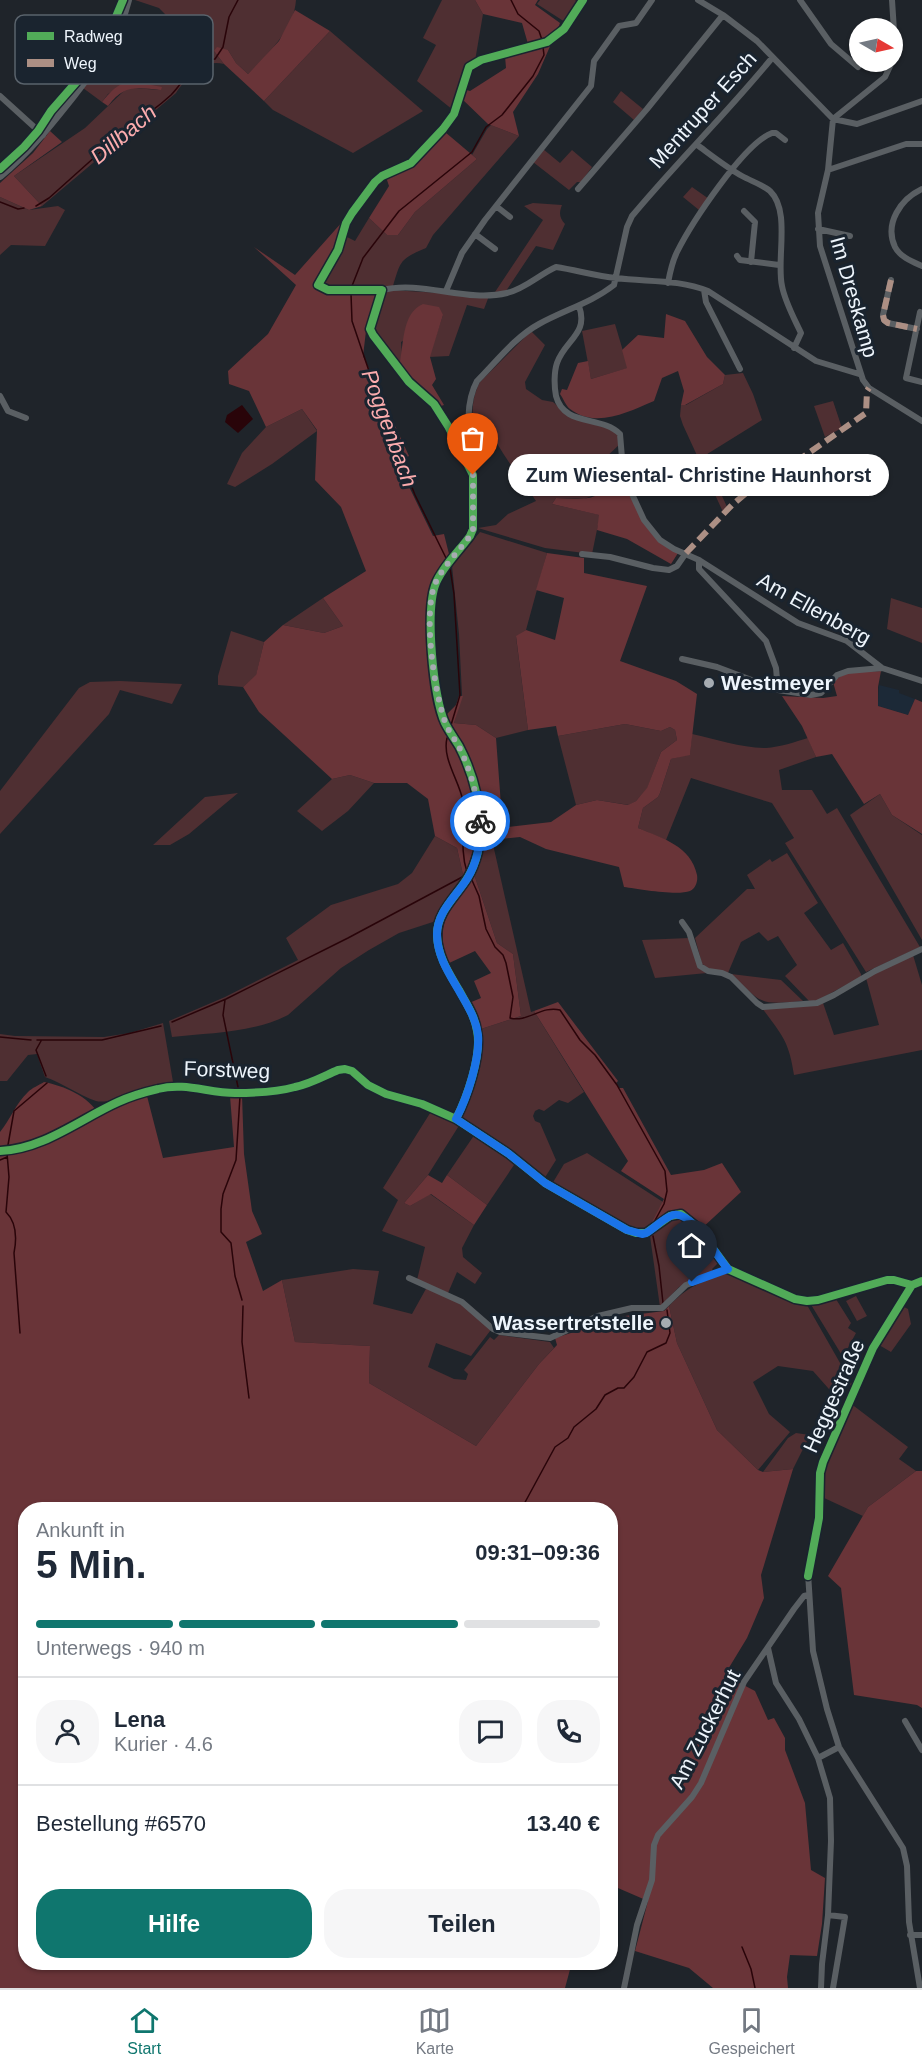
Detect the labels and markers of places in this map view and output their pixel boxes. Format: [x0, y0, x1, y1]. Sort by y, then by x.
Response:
pin [447, 413, 498, 475]
callout: Zum Wiesental- Christine Haunhorst [509, 454, 890, 496]
place label: Westmeyer [721, 671, 833, 694]
marker: Westmeyer [702, 676, 716, 690]
pin [666, 1220, 717, 1282]
place label: Wassertretstelle [493, 1311, 654, 1334]
marker: Wassertretstelle [659, 1316, 673, 1330]

